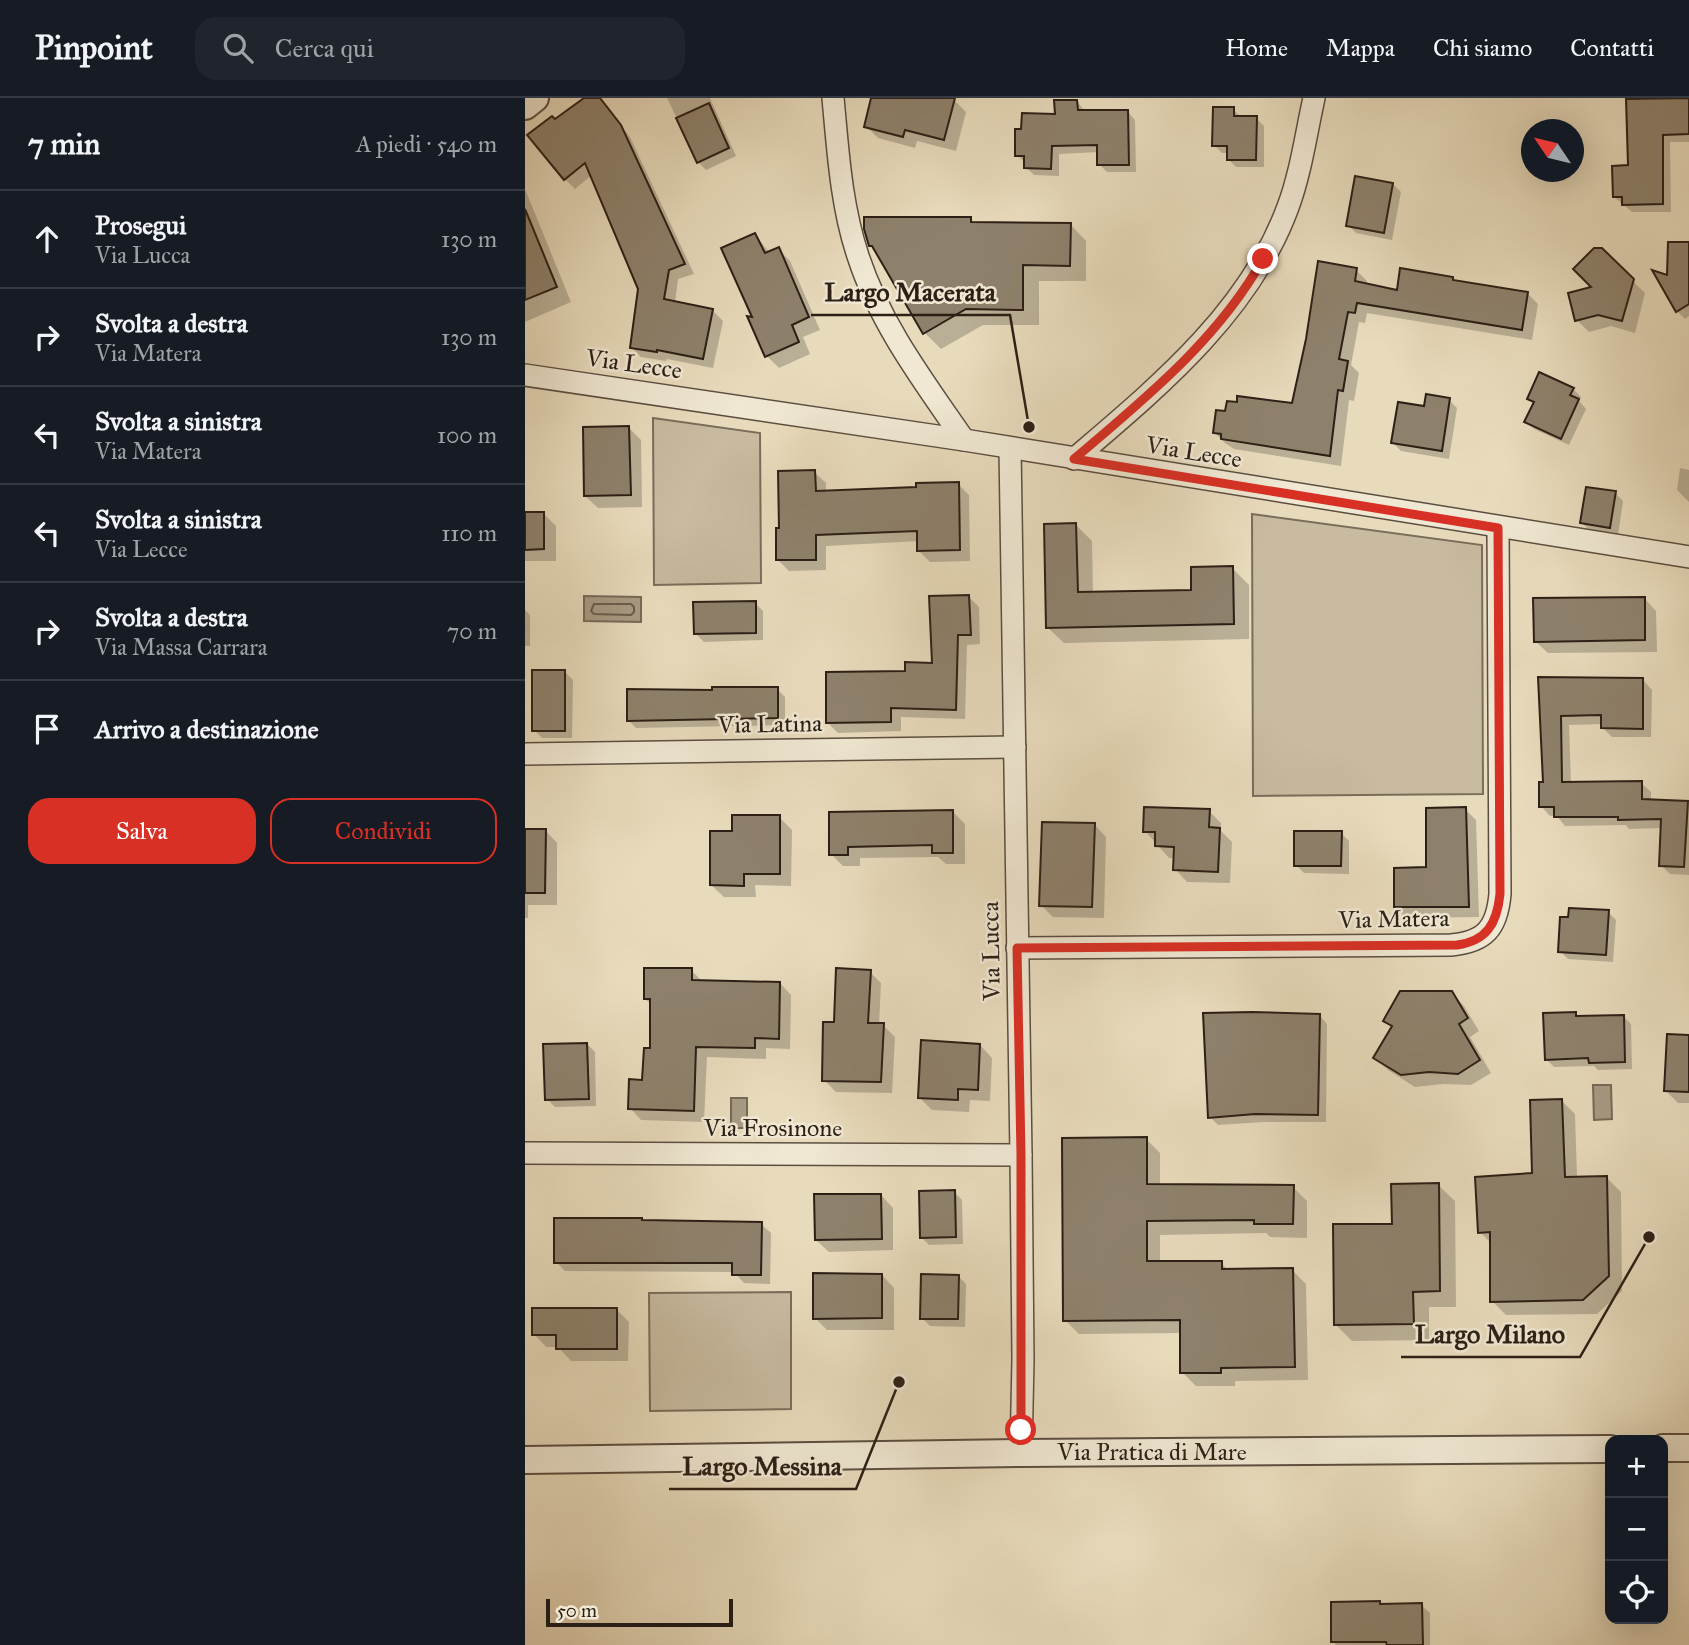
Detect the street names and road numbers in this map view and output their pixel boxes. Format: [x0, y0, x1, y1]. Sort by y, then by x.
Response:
street label: Via Lecce [583, 342, 684, 386]
street label: Via Lecce [1143, 429, 1244, 474]
street label: Via Latina [716, 708, 823, 740]
street label: Via Lucca [975, 900, 1007, 1002]
street label: Via Matera [1337, 903, 1451, 935]
street label: Via Frosinone [703, 1113, 842, 1143]
street label: Via Pratica di Mare [1056, 1437, 1247, 1467]

